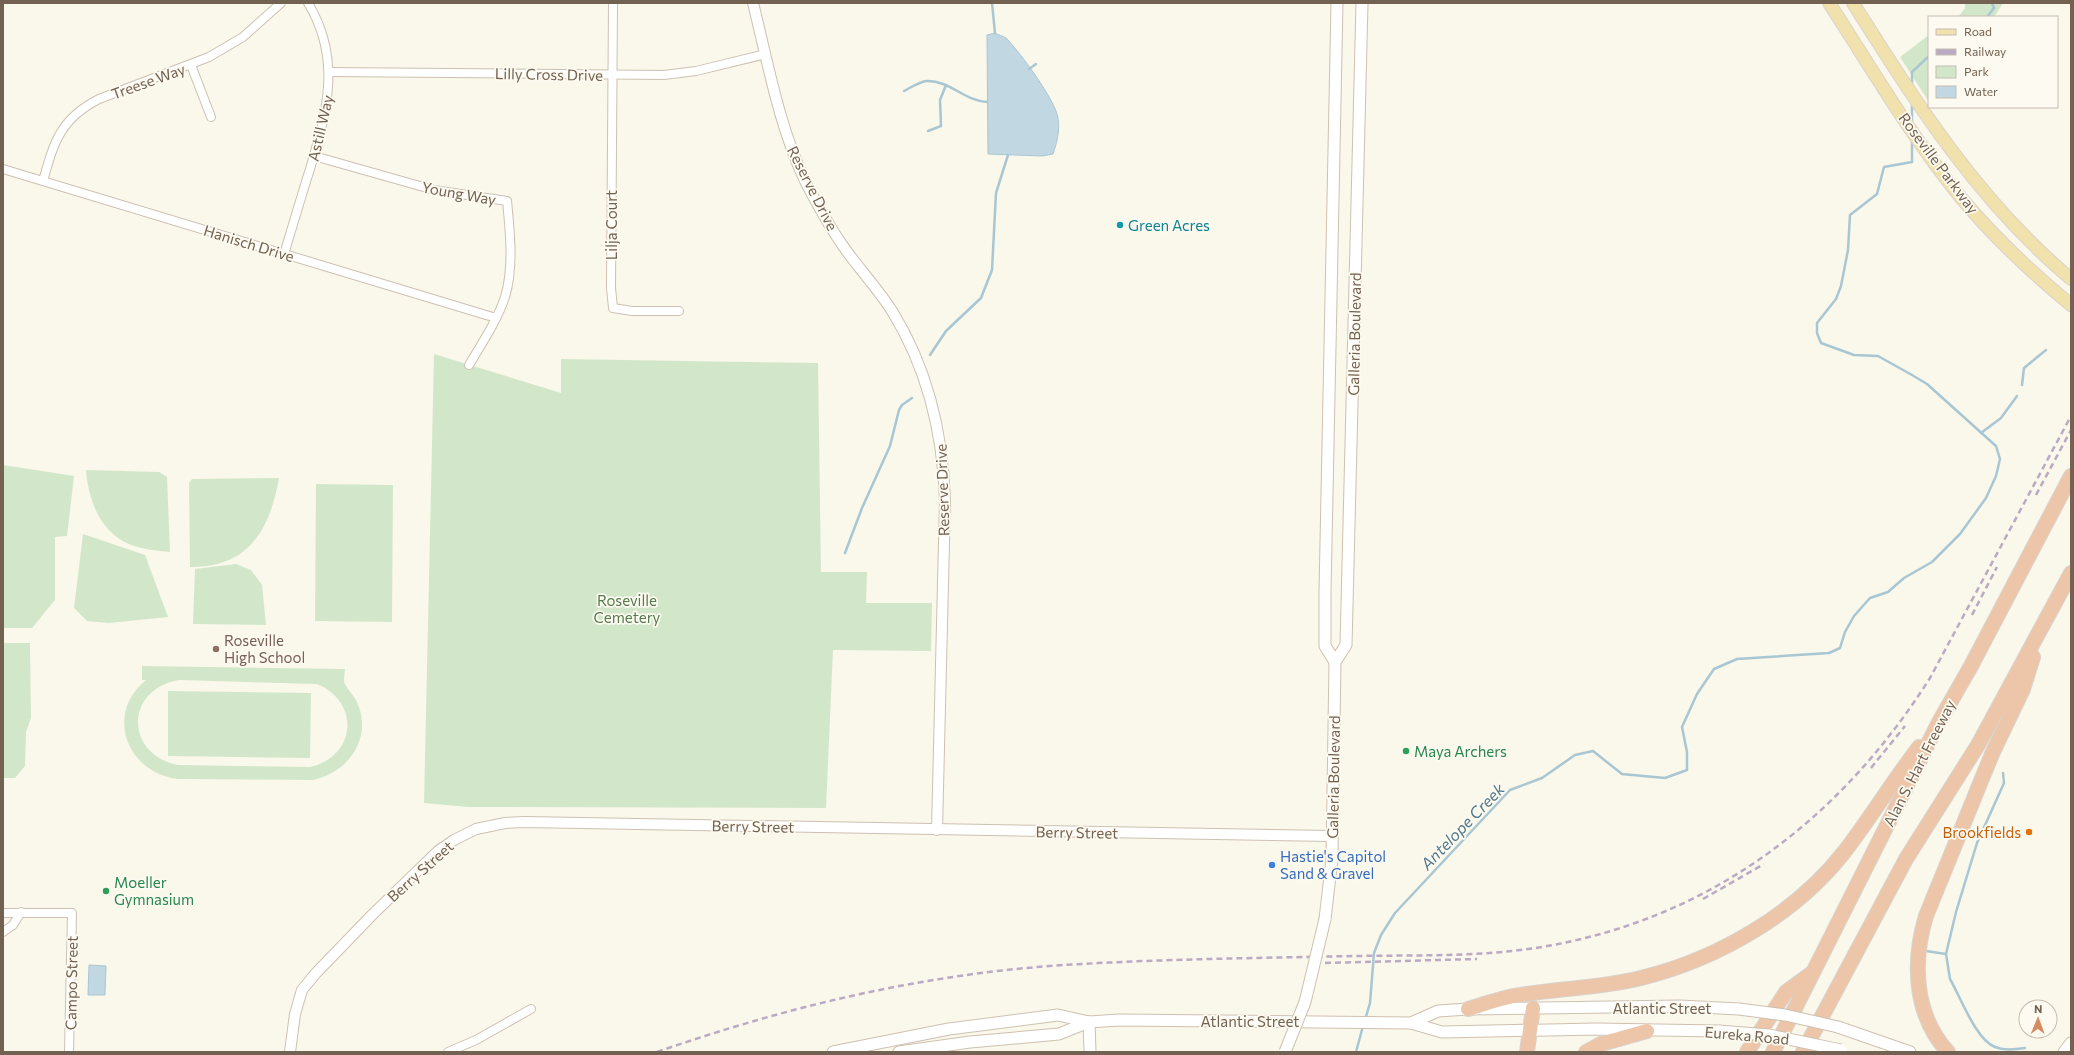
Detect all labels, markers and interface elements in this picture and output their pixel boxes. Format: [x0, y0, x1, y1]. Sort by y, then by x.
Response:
legend [1928, 16, 2058, 108]
text: Road [1964, 24, 1992, 38]
text: Railway [1964, 44, 2006, 58]
street label: Treese Way [109, 59, 188, 103]
street label: Lilly Cross Drive [495, 64, 603, 84]
text: Park [1964, 64, 1990, 78]
text: Water [1964, 84, 1998, 98]
street label: Astill Way [304, 93, 336, 163]
street label: Roseville Parkway [1895, 109, 1983, 217]
street label: Reserve Drive [784, 143, 842, 233]
street label: Young Way [420, 178, 498, 208]
street label: Lilja Court [602, 190, 620, 260]
place label: Green Acres [1128, 216, 1210, 234]
marker: Green Acres [1115, 220, 1125, 230]
street label: Hanisch Drive [202, 221, 296, 265]
street label: Galleria Boulevard [1344, 272, 1364, 396]
street label: Reserve Drive [931, 443, 953, 537]
park label: Roseville Cemetery [594, 591, 661, 626]
place label: Roseville High School [224, 631, 305, 666]
marker: Roseville High School [211, 644, 221, 654]
street label: Alan S. Hart Freeway [1879, 696, 1959, 829]
street label: Galleria Boulevard [1323, 715, 1343, 839]
place label: Maya Archers [1414, 742, 1507, 760]
marker: Maya Archers [1401, 746, 1411, 756]
water label: Antelope Creek [1415, 779, 1508, 874]
street label: Berry Street [712, 816, 794, 836]
street label: Berry Street [1036, 822, 1118, 842]
place label: Brookfields [1943, 823, 2021, 841]
marker: Brookfields [2024, 827, 2034, 837]
street label: Berry Street [383, 837, 457, 905]
place label: Hastie's Capitol Sand & Gravel [1280, 847, 1386, 882]
marker: Hastie's Capitol Sand & Gravel [1267, 860, 1277, 870]
place label: Moeller Gymnasium [114, 873, 194, 908]
marker: Moeller Gymnasium [101, 886, 111, 896]
street label: Campo Street [61, 936, 81, 1030]
street label: Atlantic Street [1613, 999, 1711, 1017]
north arrow [2018, 999, 2058, 1039]
text: N [2034, 1002, 2042, 1015]
street label: Atlantic Street [1201, 1012, 1299, 1030]
street label: Eureka Road [1704, 1022, 1790, 1048]

